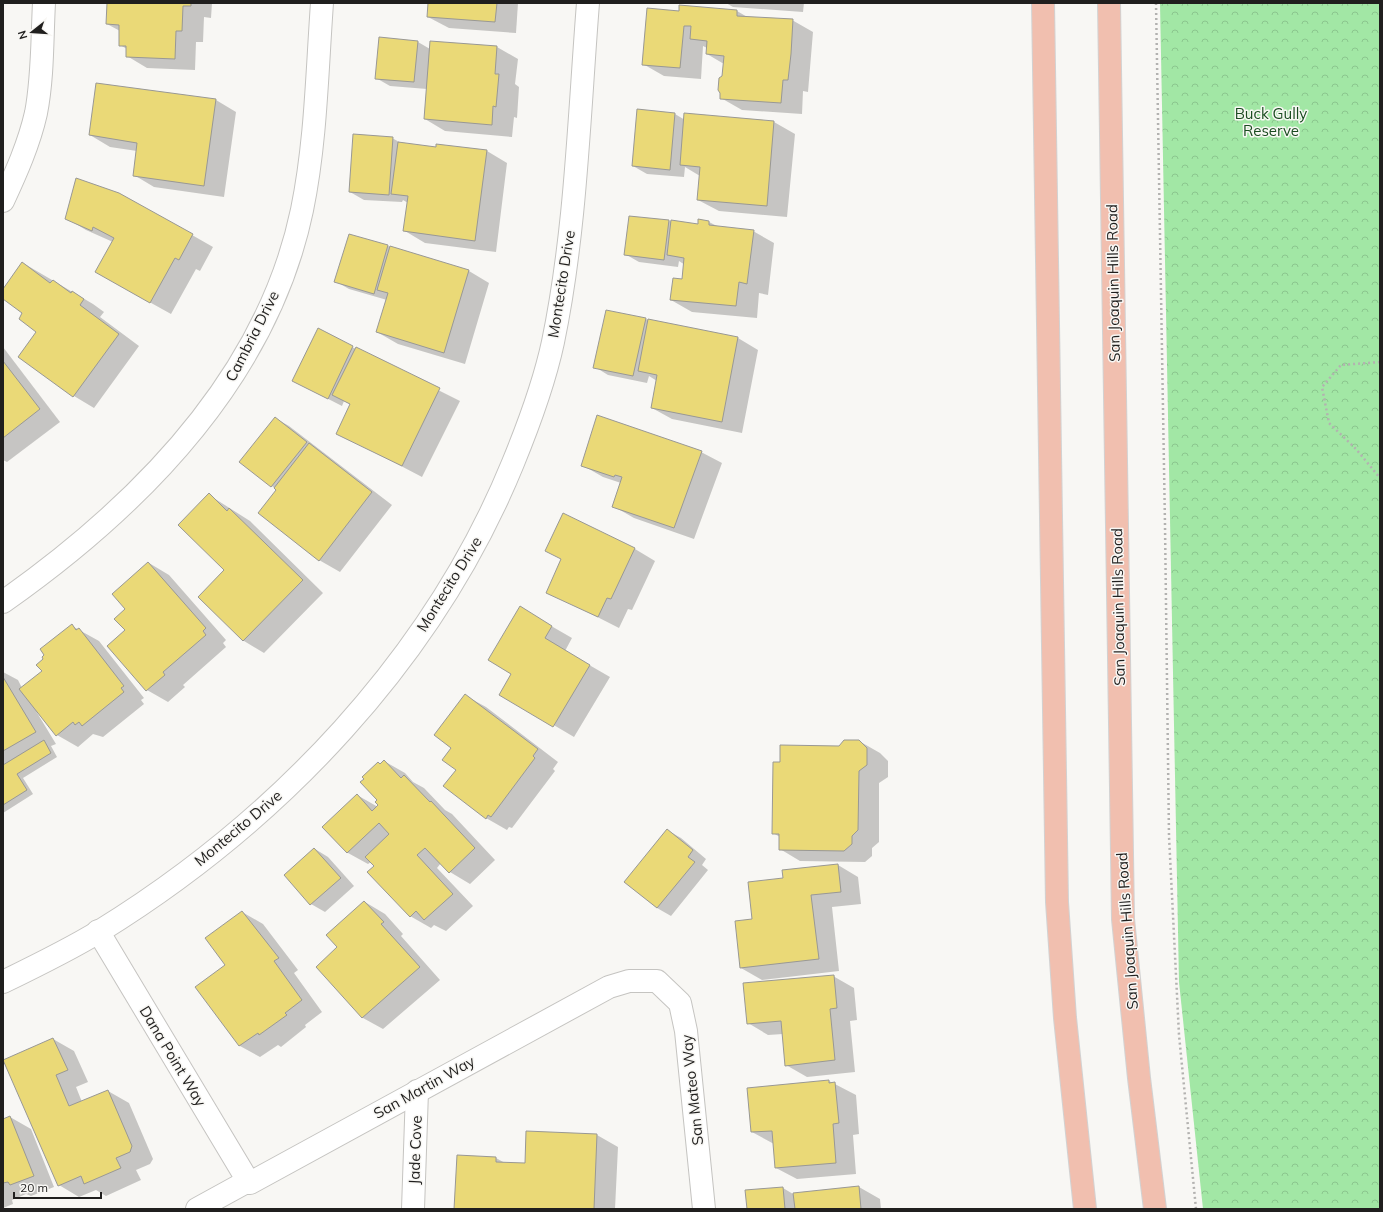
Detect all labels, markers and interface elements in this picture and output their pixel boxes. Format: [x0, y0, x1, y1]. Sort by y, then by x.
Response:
north arrow [12, 12, 52, 52]
text: N [15, 29, 30, 41]
park label: Buck Gully Reserve [1235, 104, 1307, 140]
street label: San Joaquin Hills Road [1102, 204, 1124, 362]
street label: Montecito Drive [543, 229, 579, 339]
street label: Cambria Drive [221, 287, 283, 385]
street label: San Joaquin Hills Road [1107, 528, 1129, 686]
street label: Montecito Drive [412, 533, 486, 635]
street label: Montecito Drive [190, 786, 286, 870]
street label: San Joaquin Hills Road [1112, 852, 1142, 1010]
street label: Dana Point Way [135, 1002, 211, 1110]
street label: San Mateo Way [677, 1034, 707, 1146]
street label: San Martin Way [370, 1051, 478, 1123]
street label: Jade Cove [404, 1115, 426, 1185]
scale bar [14, 1174, 101, 1200]
text: 20 m [20, 1180, 48, 1195]

